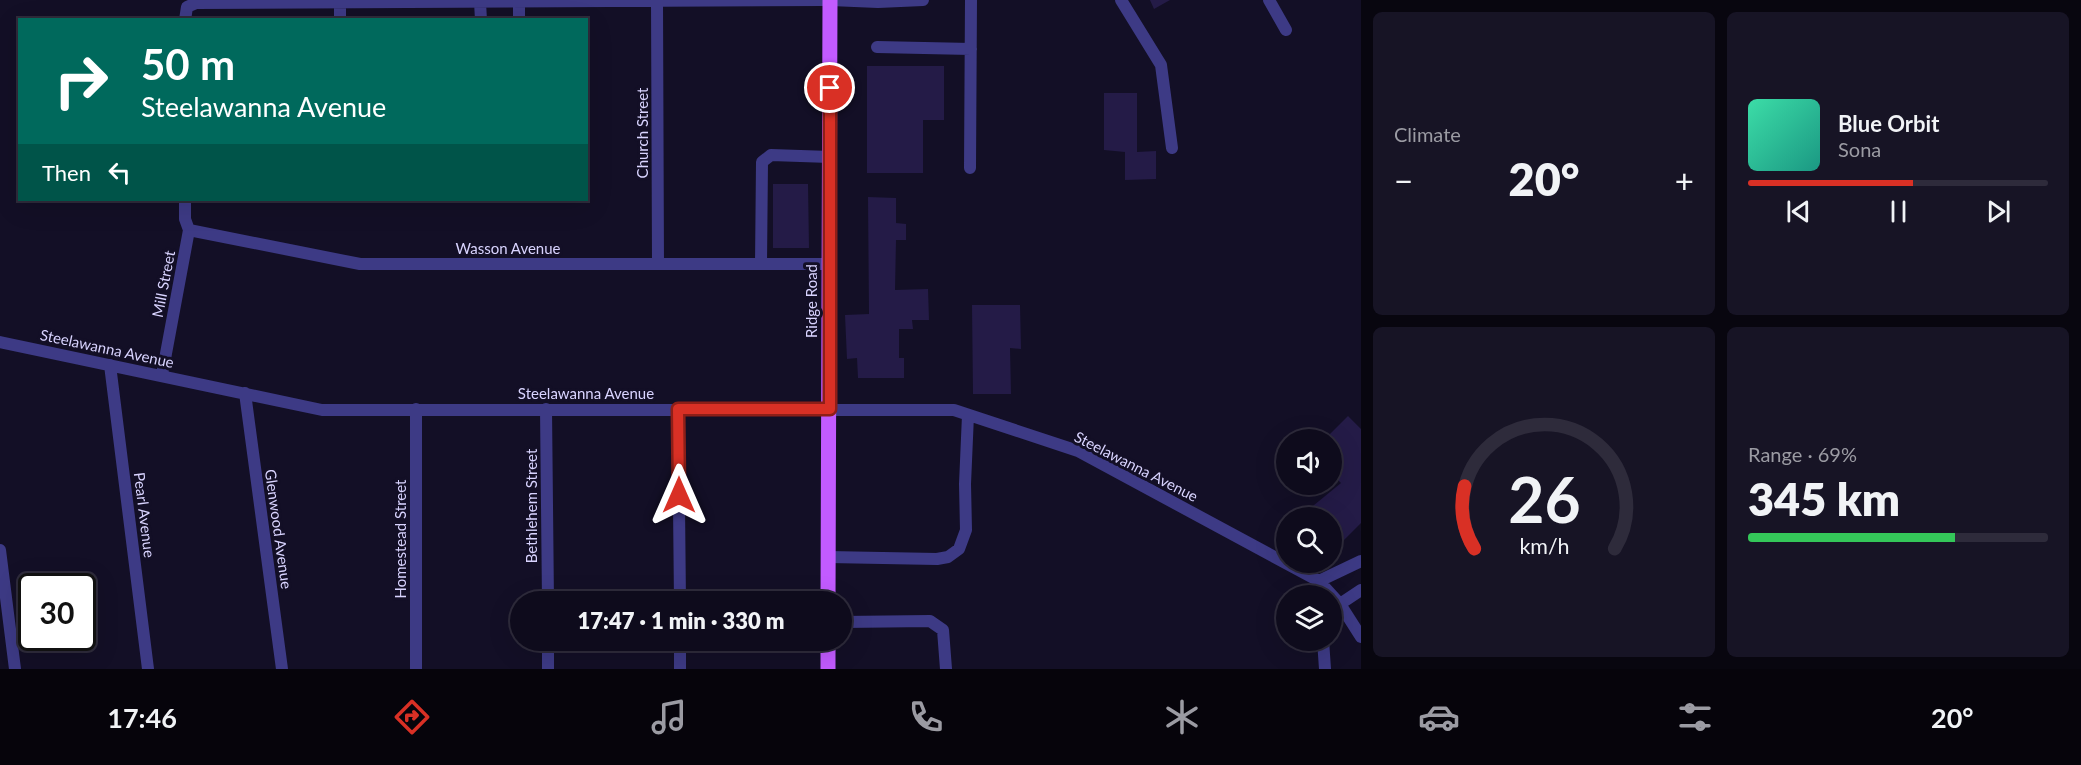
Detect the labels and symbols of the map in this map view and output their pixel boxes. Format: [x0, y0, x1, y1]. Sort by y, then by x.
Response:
pin [804, 62, 855, 113]
street label: Church Street [633, 87, 651, 178]
street label: Wasson Avenue [456, 239, 561, 257]
street label: Mill Street [148, 248, 178, 319]
street label: Ridge Road [802, 264, 820, 338]
street label: Steelawanna Avenue [39, 325, 176, 371]
street label: Steelawanna Avenue [518, 384, 654, 402]
street label: Steelawanna Avenue [1072, 427, 1201, 505]
street label: Bethlehem Street [522, 448, 540, 563]
position arrow [647, 463, 711, 527]
street label: Glenwood Avenue [262, 468, 296, 590]
street label: Pearl Avenue [131, 471, 159, 559]
street label: Homestead Street [391, 479, 409, 598]
speed limit sign: 30 [18, 573, 96, 651]

